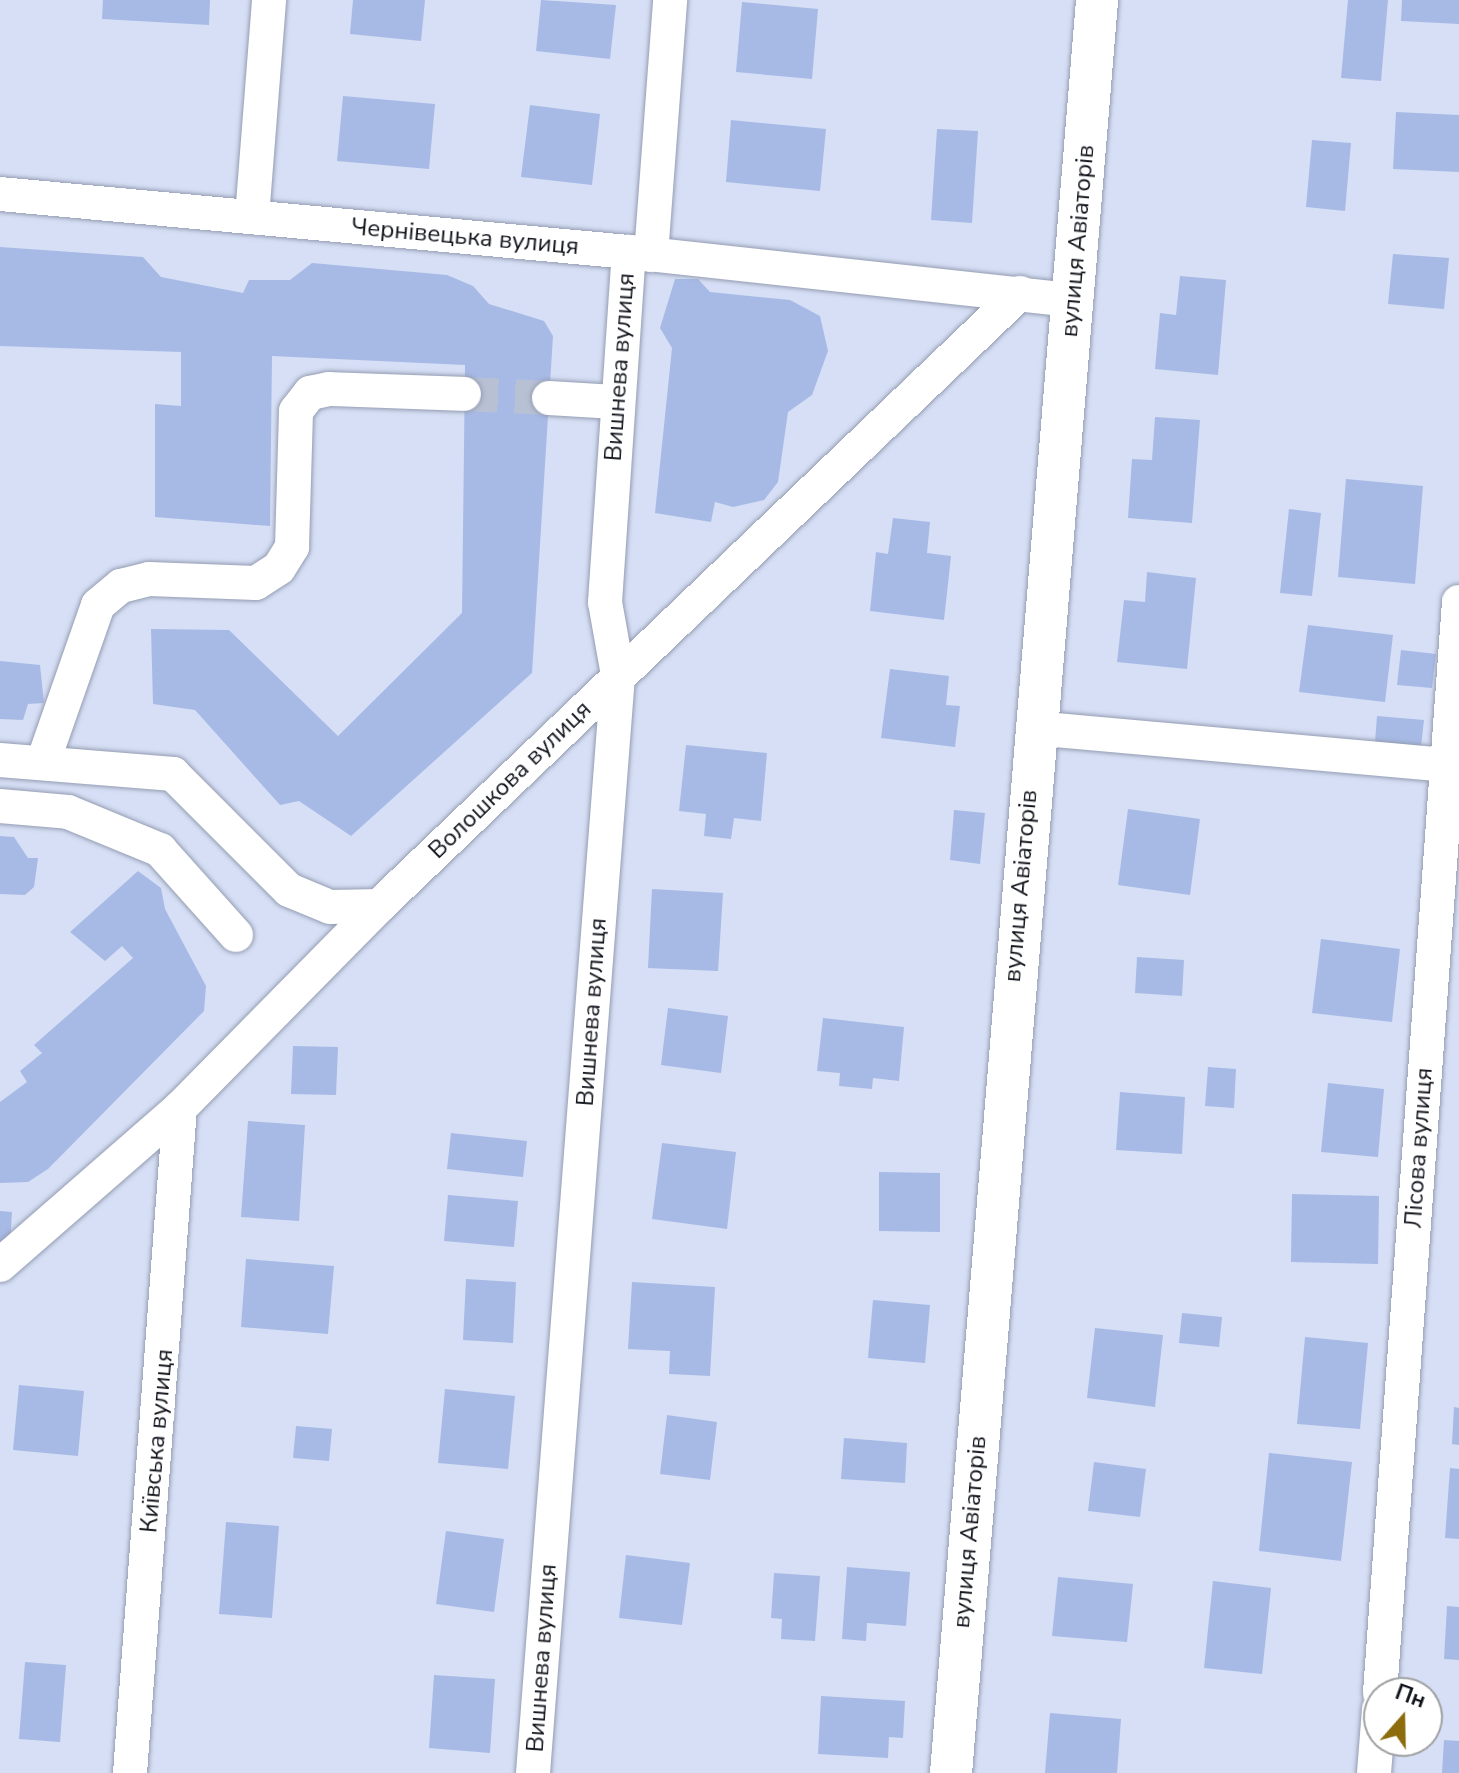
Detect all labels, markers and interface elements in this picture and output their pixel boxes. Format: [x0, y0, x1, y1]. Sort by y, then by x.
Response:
street label: вулиця Авіаторів [1055, 144, 1101, 338]
street label: Чернівецька вулиця [350, 213, 580, 261]
street label: Вишнева вулиця [599, 272, 641, 462]
street label: Волошкова вулиця [423, 695, 597, 865]
street label: вулиця Авіаторів [998, 789, 1044, 983]
street label: Вишнева вулиця [571, 917, 613, 1107]
street label: Лісова вулиця [1399, 1067, 1439, 1229]
street label: Київська вулиця [135, 1348, 179, 1534]
street label: вулиця Авіаторів [947, 1435, 993, 1629]
street label: Вишнева вулиця [521, 1563, 563, 1753]
north arrow [1363, 1677, 1443, 1757]
text: Пн [1391, 1677, 1430, 1716]

